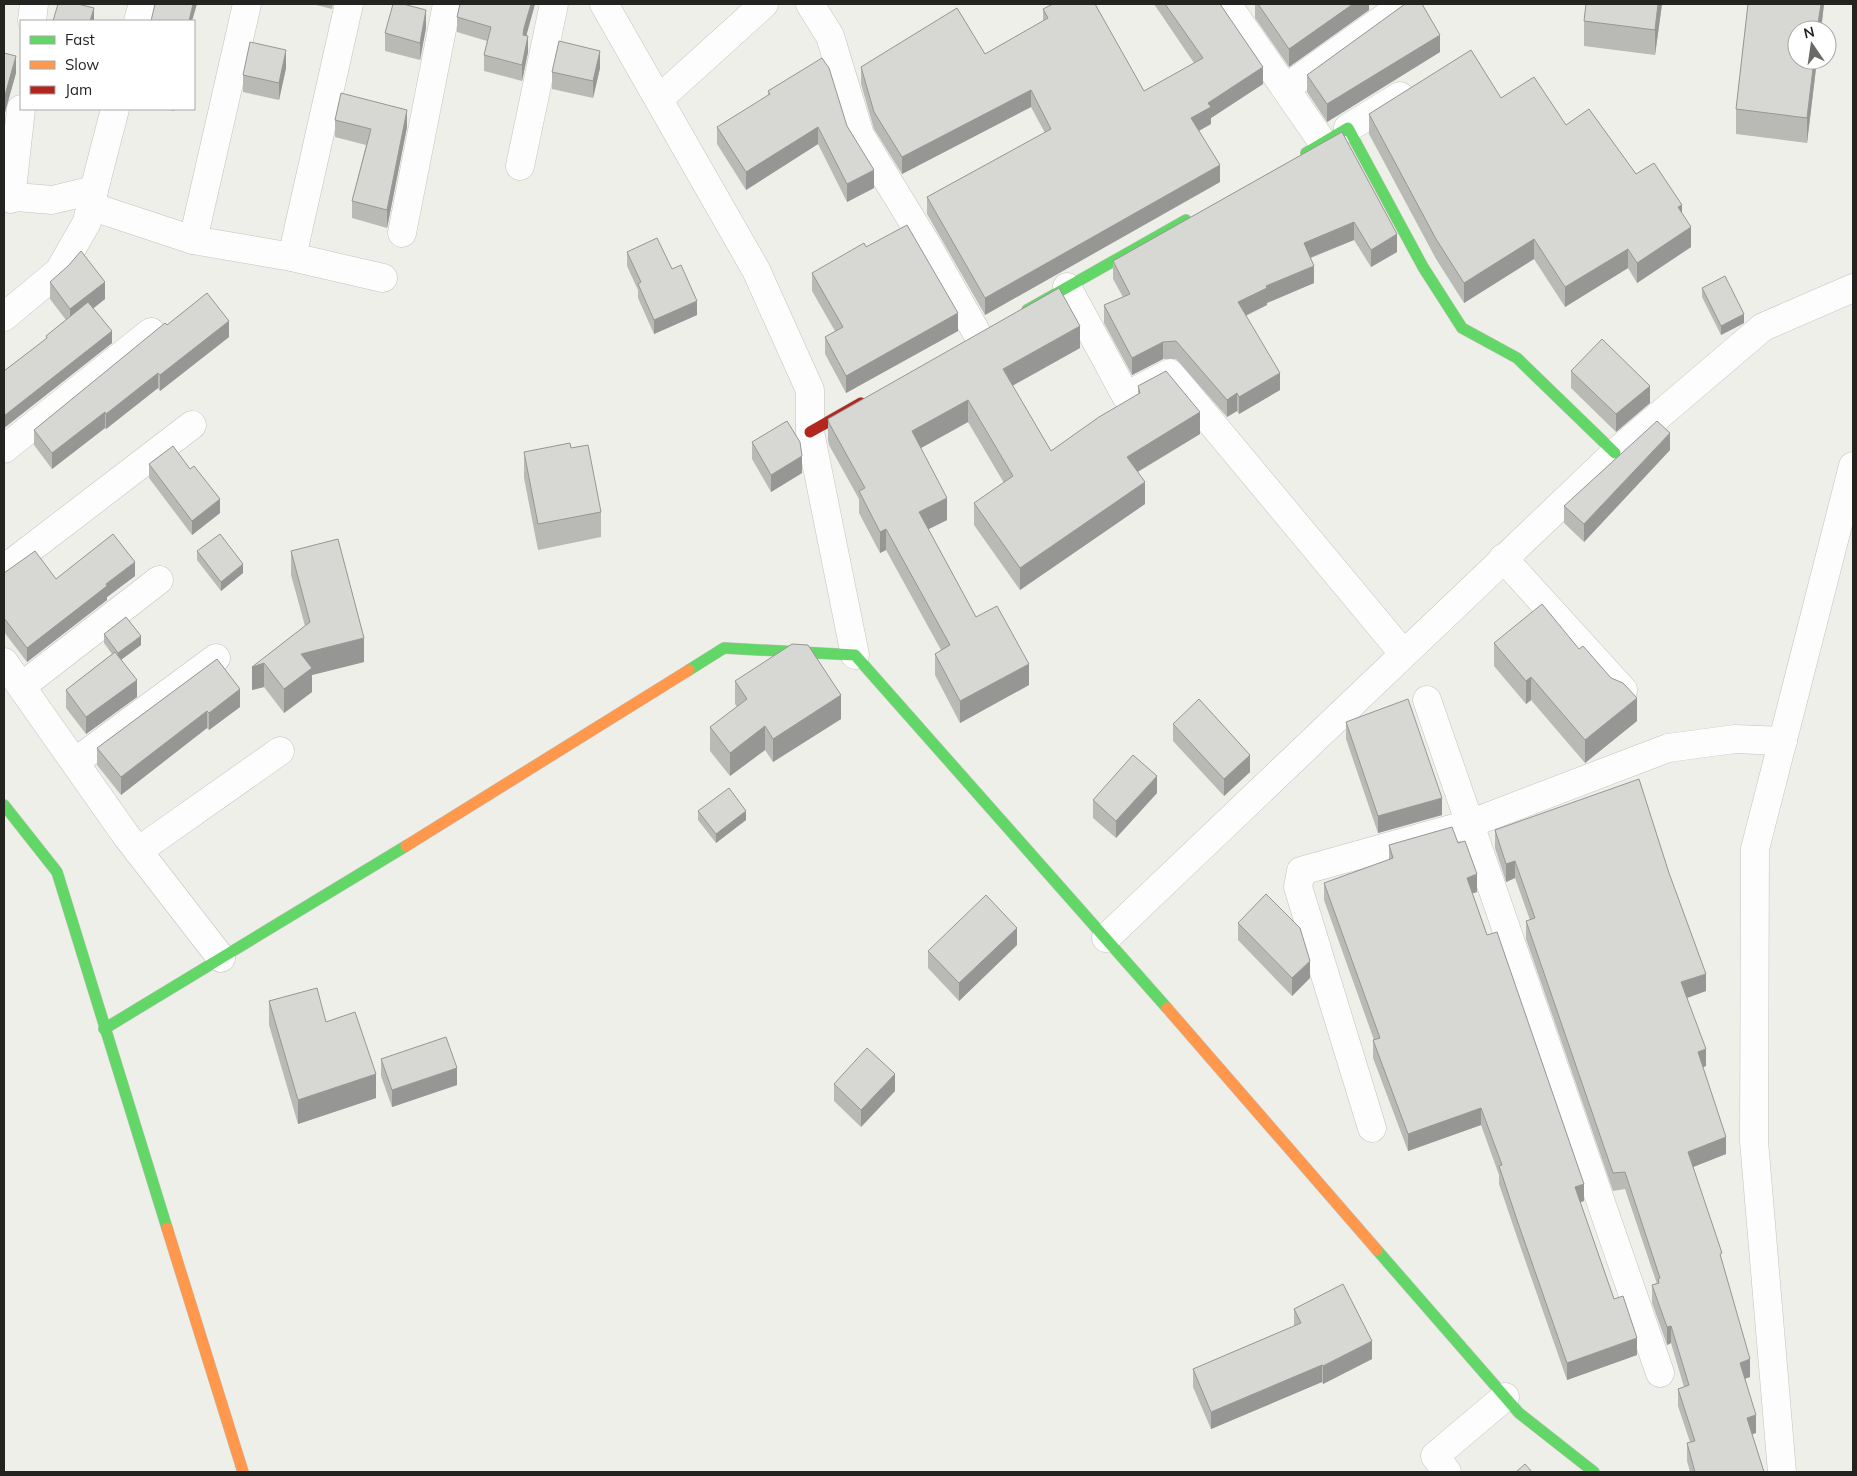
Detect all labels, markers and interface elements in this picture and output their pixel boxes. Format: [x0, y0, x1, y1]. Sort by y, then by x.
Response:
legend [20, 20, 195, 110]
north arrow [1787, 20, 1837, 70]
text: N [1802, 22, 1816, 42]
text: Fast [65, 30, 95, 49]
text: Slow [65, 55, 99, 74]
text: Jam [65, 80, 92, 99]

